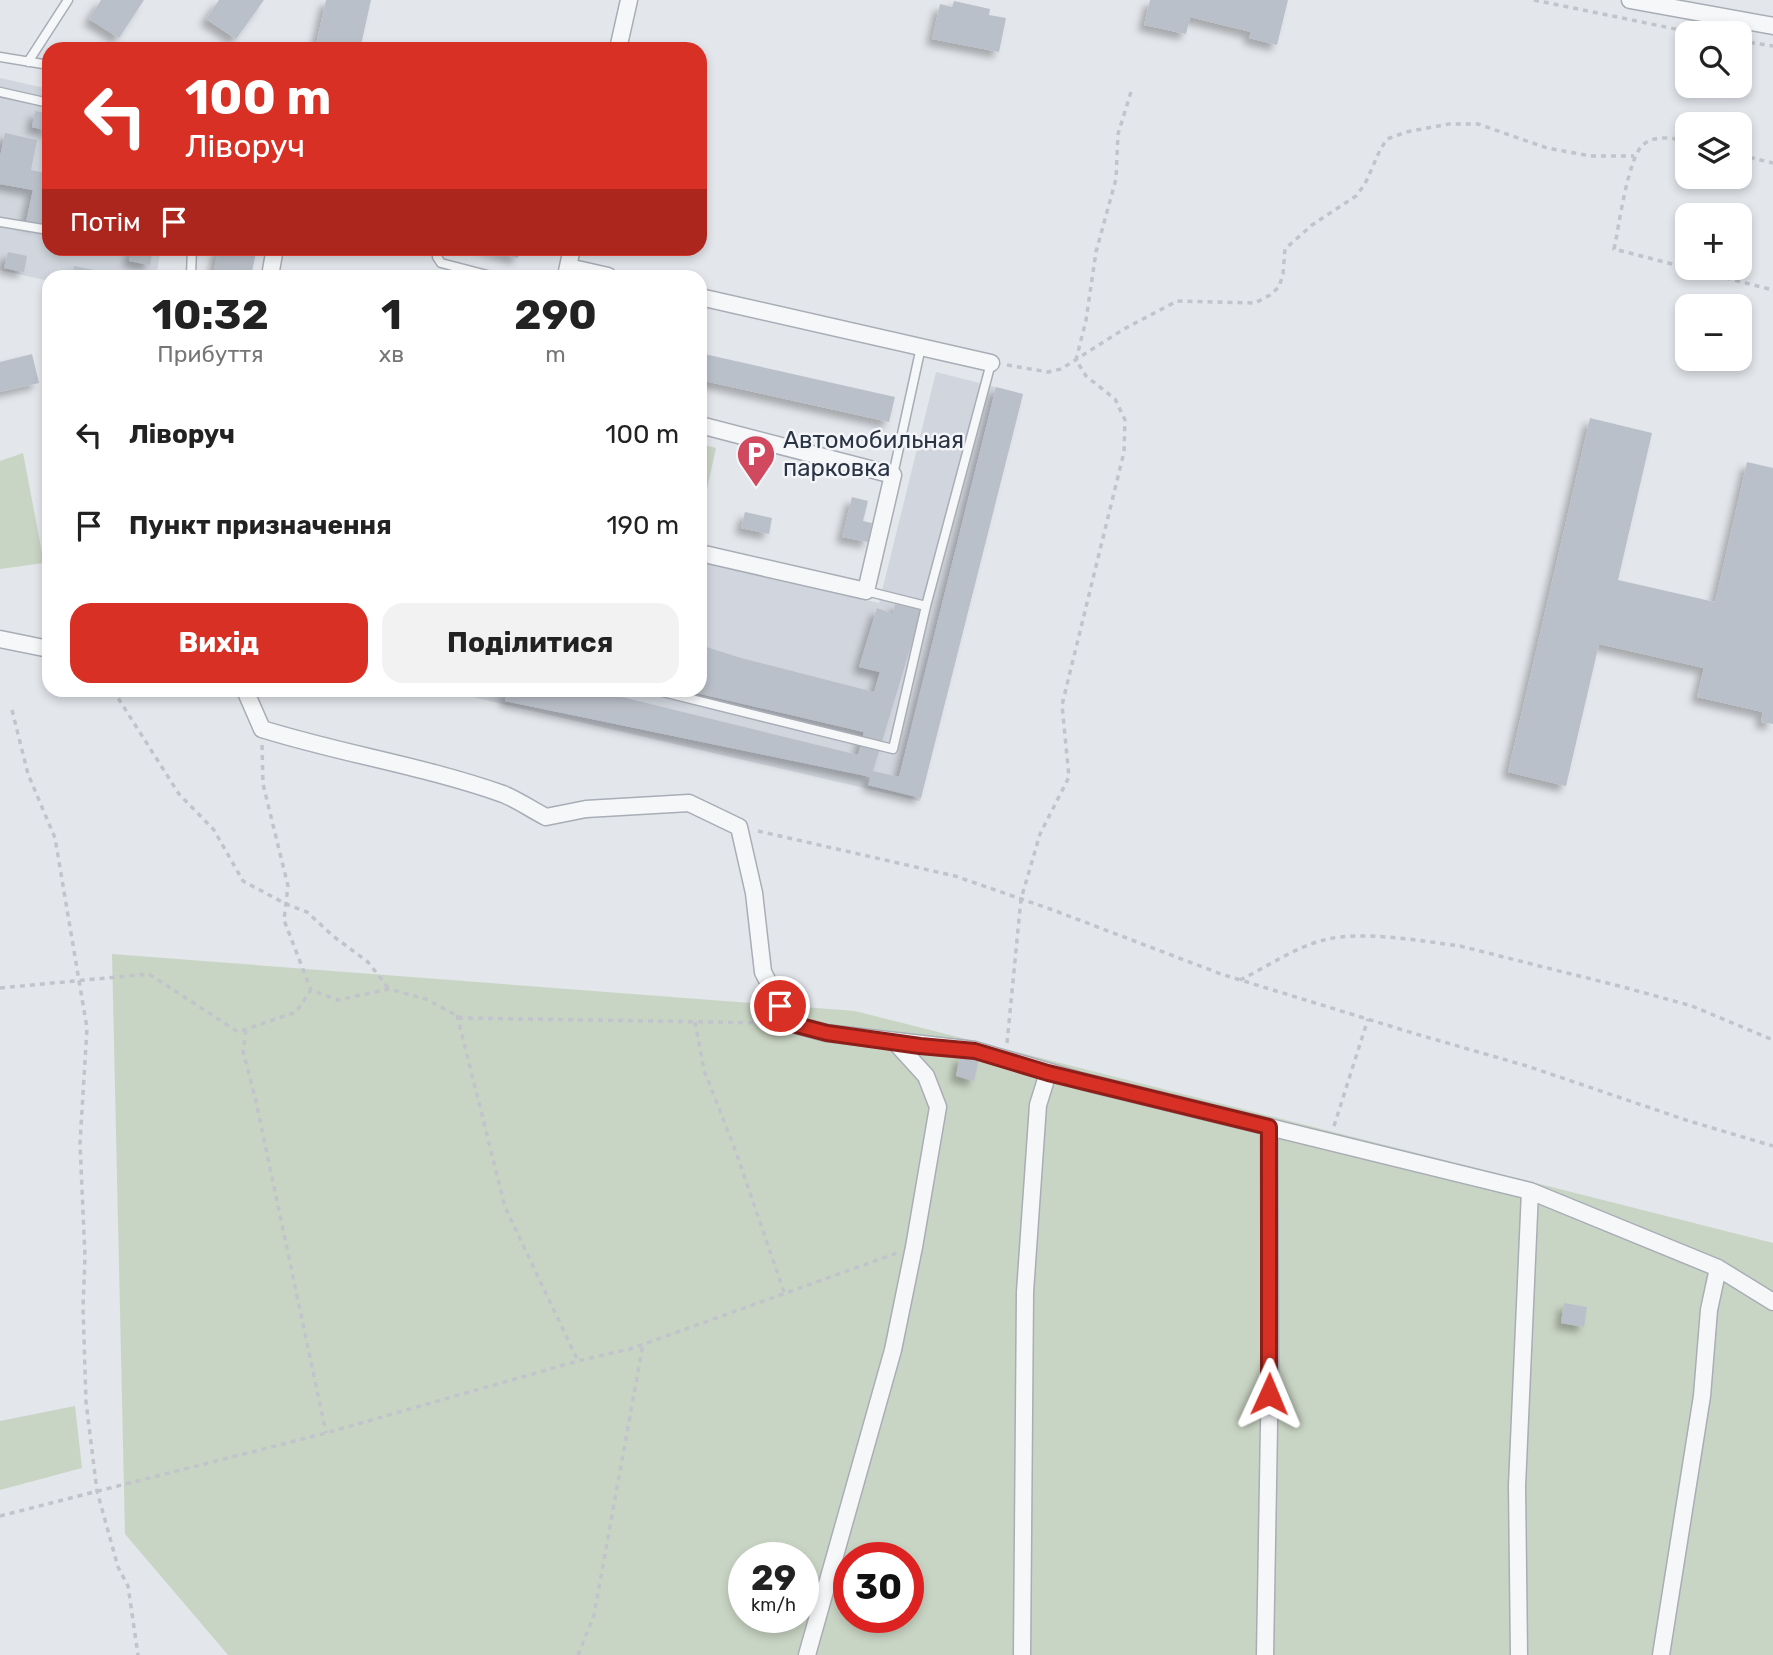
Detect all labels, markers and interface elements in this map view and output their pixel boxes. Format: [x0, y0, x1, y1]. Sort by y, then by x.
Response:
map controls [1675, 21, 1752, 371]
button: search [1675, 21, 1752, 98]
text: 100 m [185, 68, 331, 126]
icon: left [70, 70, 161, 161]
button: layers [1675, 112, 1752, 189]
text: Ліворуч [185, 127, 305, 165]
icon: arrive [155, 203, 193, 241]
button: + [1675, 203, 1752, 280]
text: Потім [70, 207, 141, 238]
text: 10:32 [152, 290, 269, 340]
text: 1 [381, 290, 402, 340]
text: 290 [514, 290, 597, 340]
button: − [1675, 294, 1752, 371]
text: Прибуття [157, 340, 263, 368]
text: хв [379, 340, 404, 368]
text: m [545, 340, 566, 368]
icon: left [70, 416, 108, 454]
text: Ліворуч [129, 419, 235, 450]
text: 100 m [605, 419, 679, 450]
place label: Автомобильная парковка [783, 426, 964, 482]
parking icon: Автомобильная парковка [735, 433, 777, 488]
icon: arrive [70, 507, 108, 545]
text: Пункт призначення [129, 510, 392, 541]
text: 190 m [606, 510, 679, 541]
button: Вихід [70, 603, 368, 683]
button: Поділитися [382, 603, 679, 683]
pin [750, 976, 810, 1036]
icon: arrive [761, 987, 799, 1025]
position arrow [1232, 1357, 1306, 1431]
speed limit sign: 30 [833, 1542, 924, 1633]
text: 29 [751, 1557, 796, 1599]
text: km/h [751, 1594, 796, 1616]

